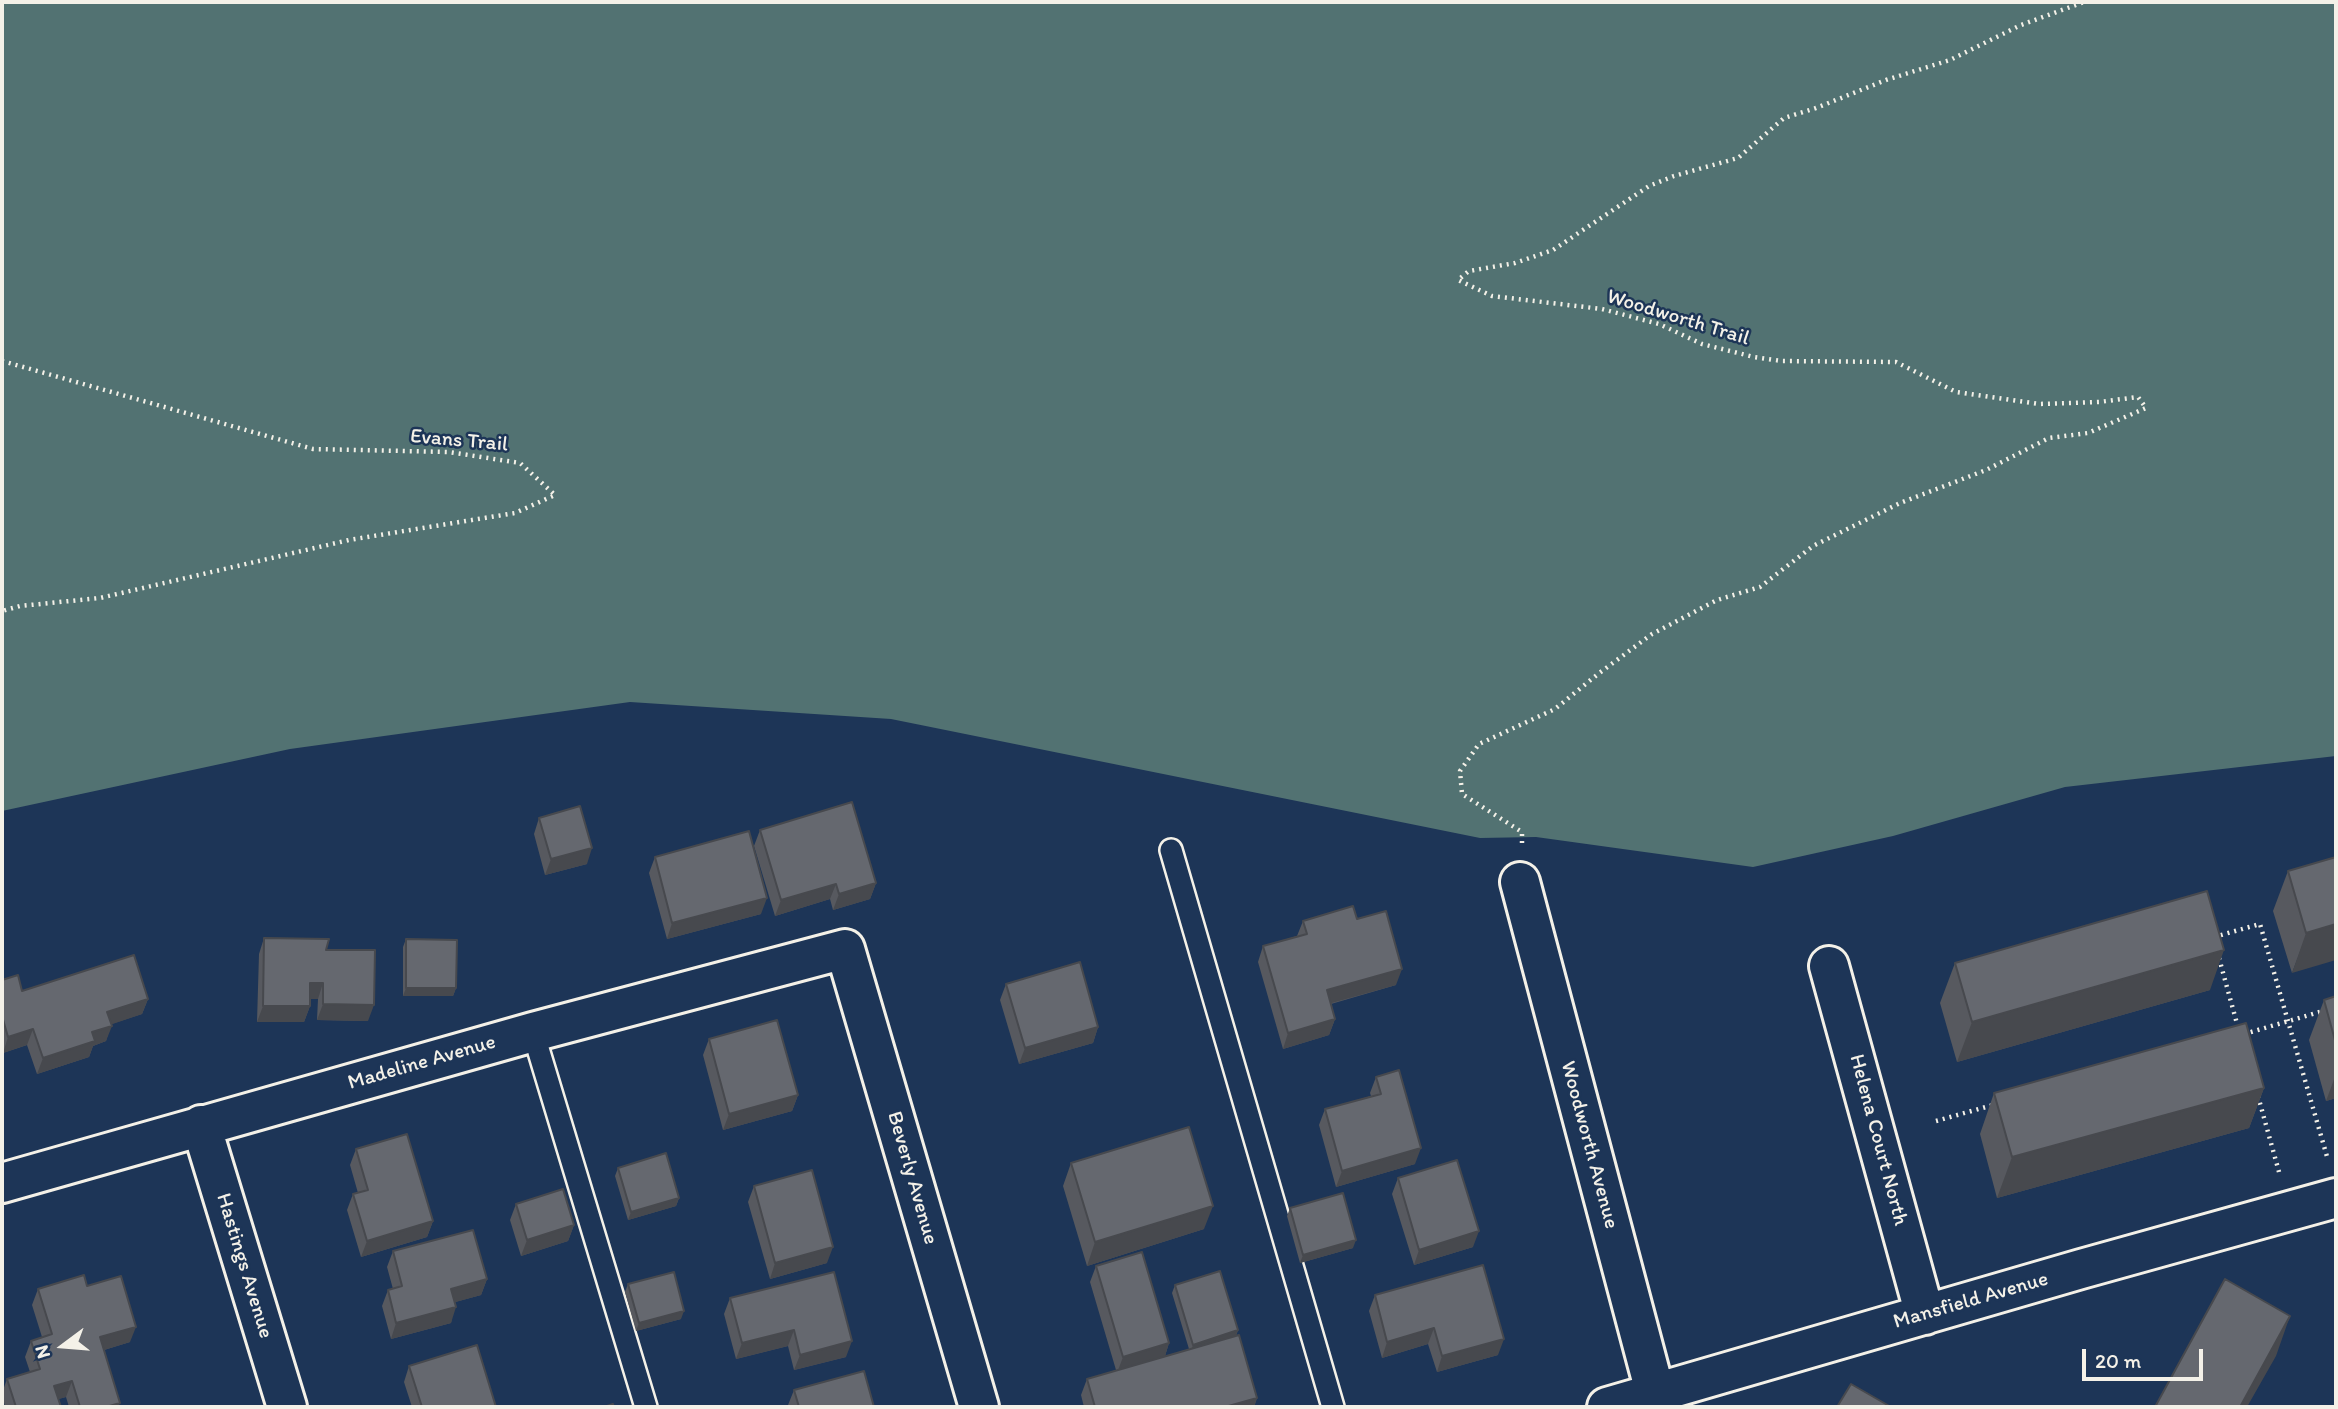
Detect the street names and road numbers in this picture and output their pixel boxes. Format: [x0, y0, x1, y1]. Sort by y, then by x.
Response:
street label: Woodworth Trail [1604, 284, 1752, 352]
street label: Evans Trail [409, 424, 509, 458]
street label: Madeline Avenue [345, 1030, 499, 1096]
street label: Helena Court North [1843, 1052, 1913, 1228]
street label: Woodworth Avenue [1554, 1058, 1624, 1232]
street label: Beverly Avenue [881, 1108, 943, 1248]
street label: Hastings Avenue [210, 1190, 278, 1342]
street label: Mansfield Avenue [1891, 1267, 2051, 1335]

